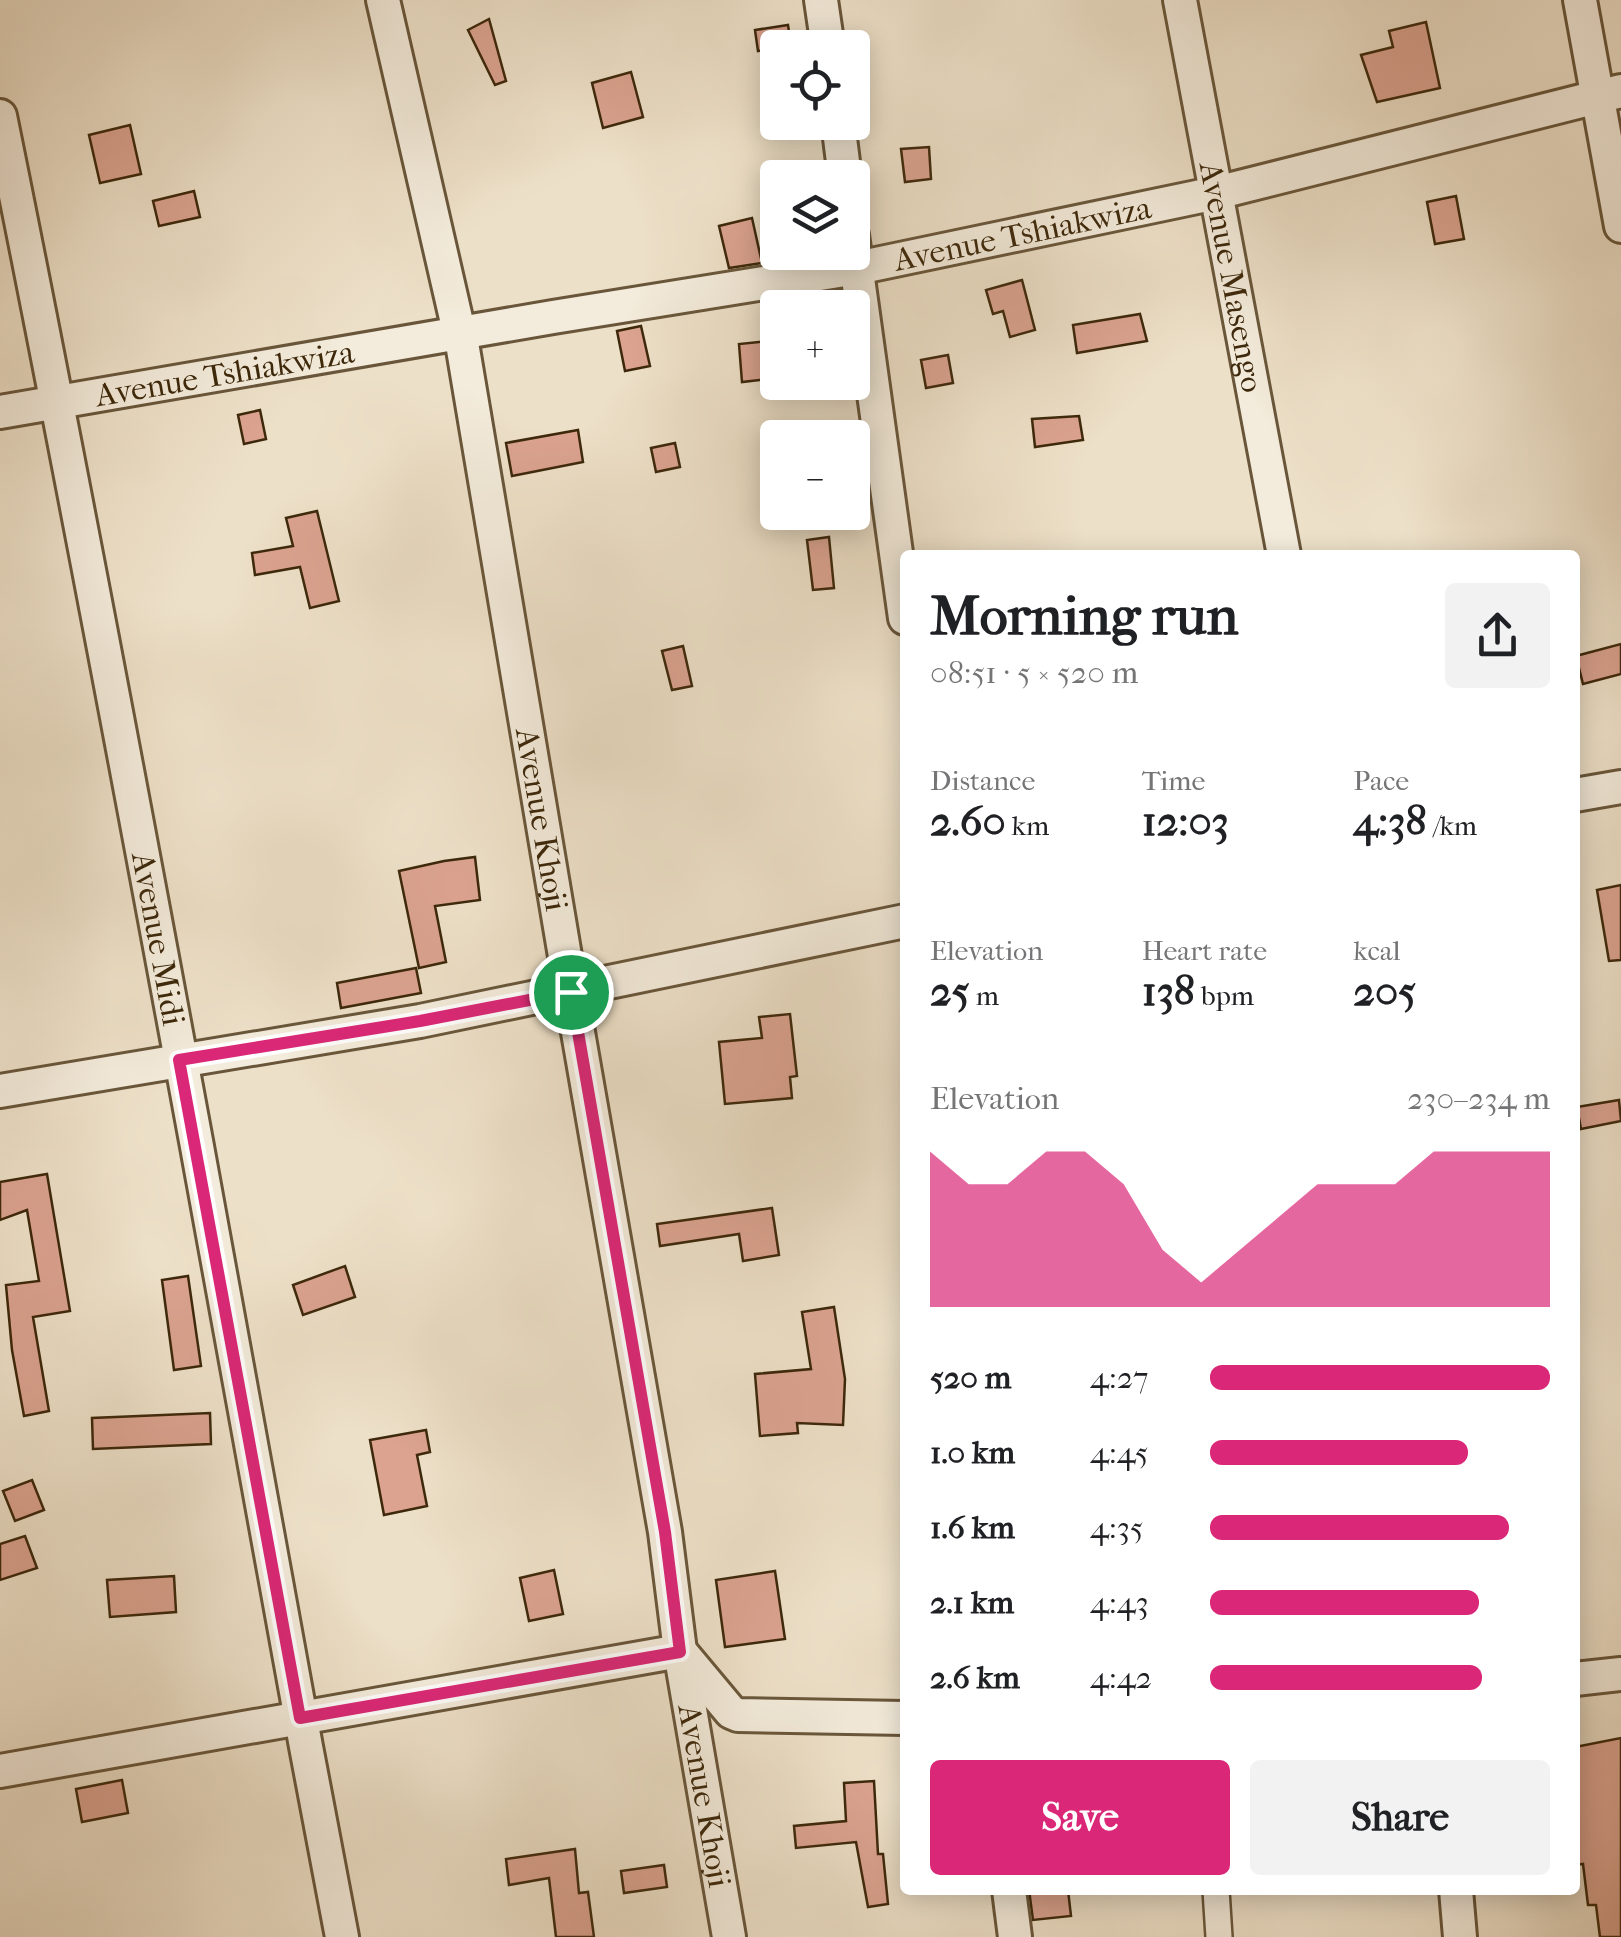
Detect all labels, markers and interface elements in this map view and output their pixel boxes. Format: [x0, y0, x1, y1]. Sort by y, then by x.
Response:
map controls [760, 30, 870, 530]
button: locate [760, 30, 870, 140]
street label: Avenue Masengo [1192, 157, 1272, 395]
button: layers [760, 160, 870, 270]
street label: Avenue Tshiakwiza [889, 188, 1156, 279]
button: + [760, 290, 870, 400]
street label: Avenue Tshiakwiza [91, 333, 358, 414]
button: − [760, 420, 870, 530]
button: share [1445, 583, 1550, 688]
text: Morning run [930, 584, 1238, 648]
text: 08:51 · 5 × 520 m [930, 654, 1138, 691]
street label: Avenue Khoji [508, 723, 576, 914]
text: Distance [930, 764, 1035, 797]
text: Time [1142, 764, 1205, 797]
text: Pace [1353, 764, 1409, 797]
text: 2.60 [930, 797, 1006, 846]
text: 12:03 [1142, 797, 1229, 846]
text: 4:38 [1353, 797, 1427, 846]
text: km [1006, 809, 1049, 842]
text: /km [1427, 809, 1477, 842]
street label: Avenue Midi [124, 847, 193, 1029]
text: Elevation [930, 934, 1043, 967]
text: Heart rate [1142, 934, 1267, 967]
text: kcal [1353, 934, 1400, 967]
pin [529, 950, 614, 1035]
icon: arrive [544, 965, 599, 1020]
text: 25 [930, 967, 970, 1016]
text: 138 [1142, 967, 1195, 1016]
text: 205 [1353, 967, 1416, 1016]
text: m [970, 979, 999, 1012]
text: bpm [1195, 979, 1254, 1012]
text: Elevation [930, 1080, 1059, 1117]
text: 230–234 m [1407, 1080, 1550, 1117]
text: 520 m [930, 1359, 1011, 1396]
text: 4:27 [1090, 1359, 1149, 1396]
text: 1.0 km [930, 1434, 1015, 1471]
text: 4:45 [1090, 1434, 1149, 1471]
text: 1.6 km [930, 1509, 1015, 1546]
text: 4:35 [1090, 1509, 1144, 1546]
text: 2.1 km [930, 1584, 1014, 1621]
text: 4:43 [1090, 1584, 1149, 1621]
text: 2.6 km [930, 1659, 1020, 1696]
text: 4:42 [1090, 1659, 1152, 1696]
street label: Avenue Khoji [671, 1700, 739, 1891]
button: Save [930, 1760, 1230, 1875]
button: Share [1250, 1760, 1550, 1875]

